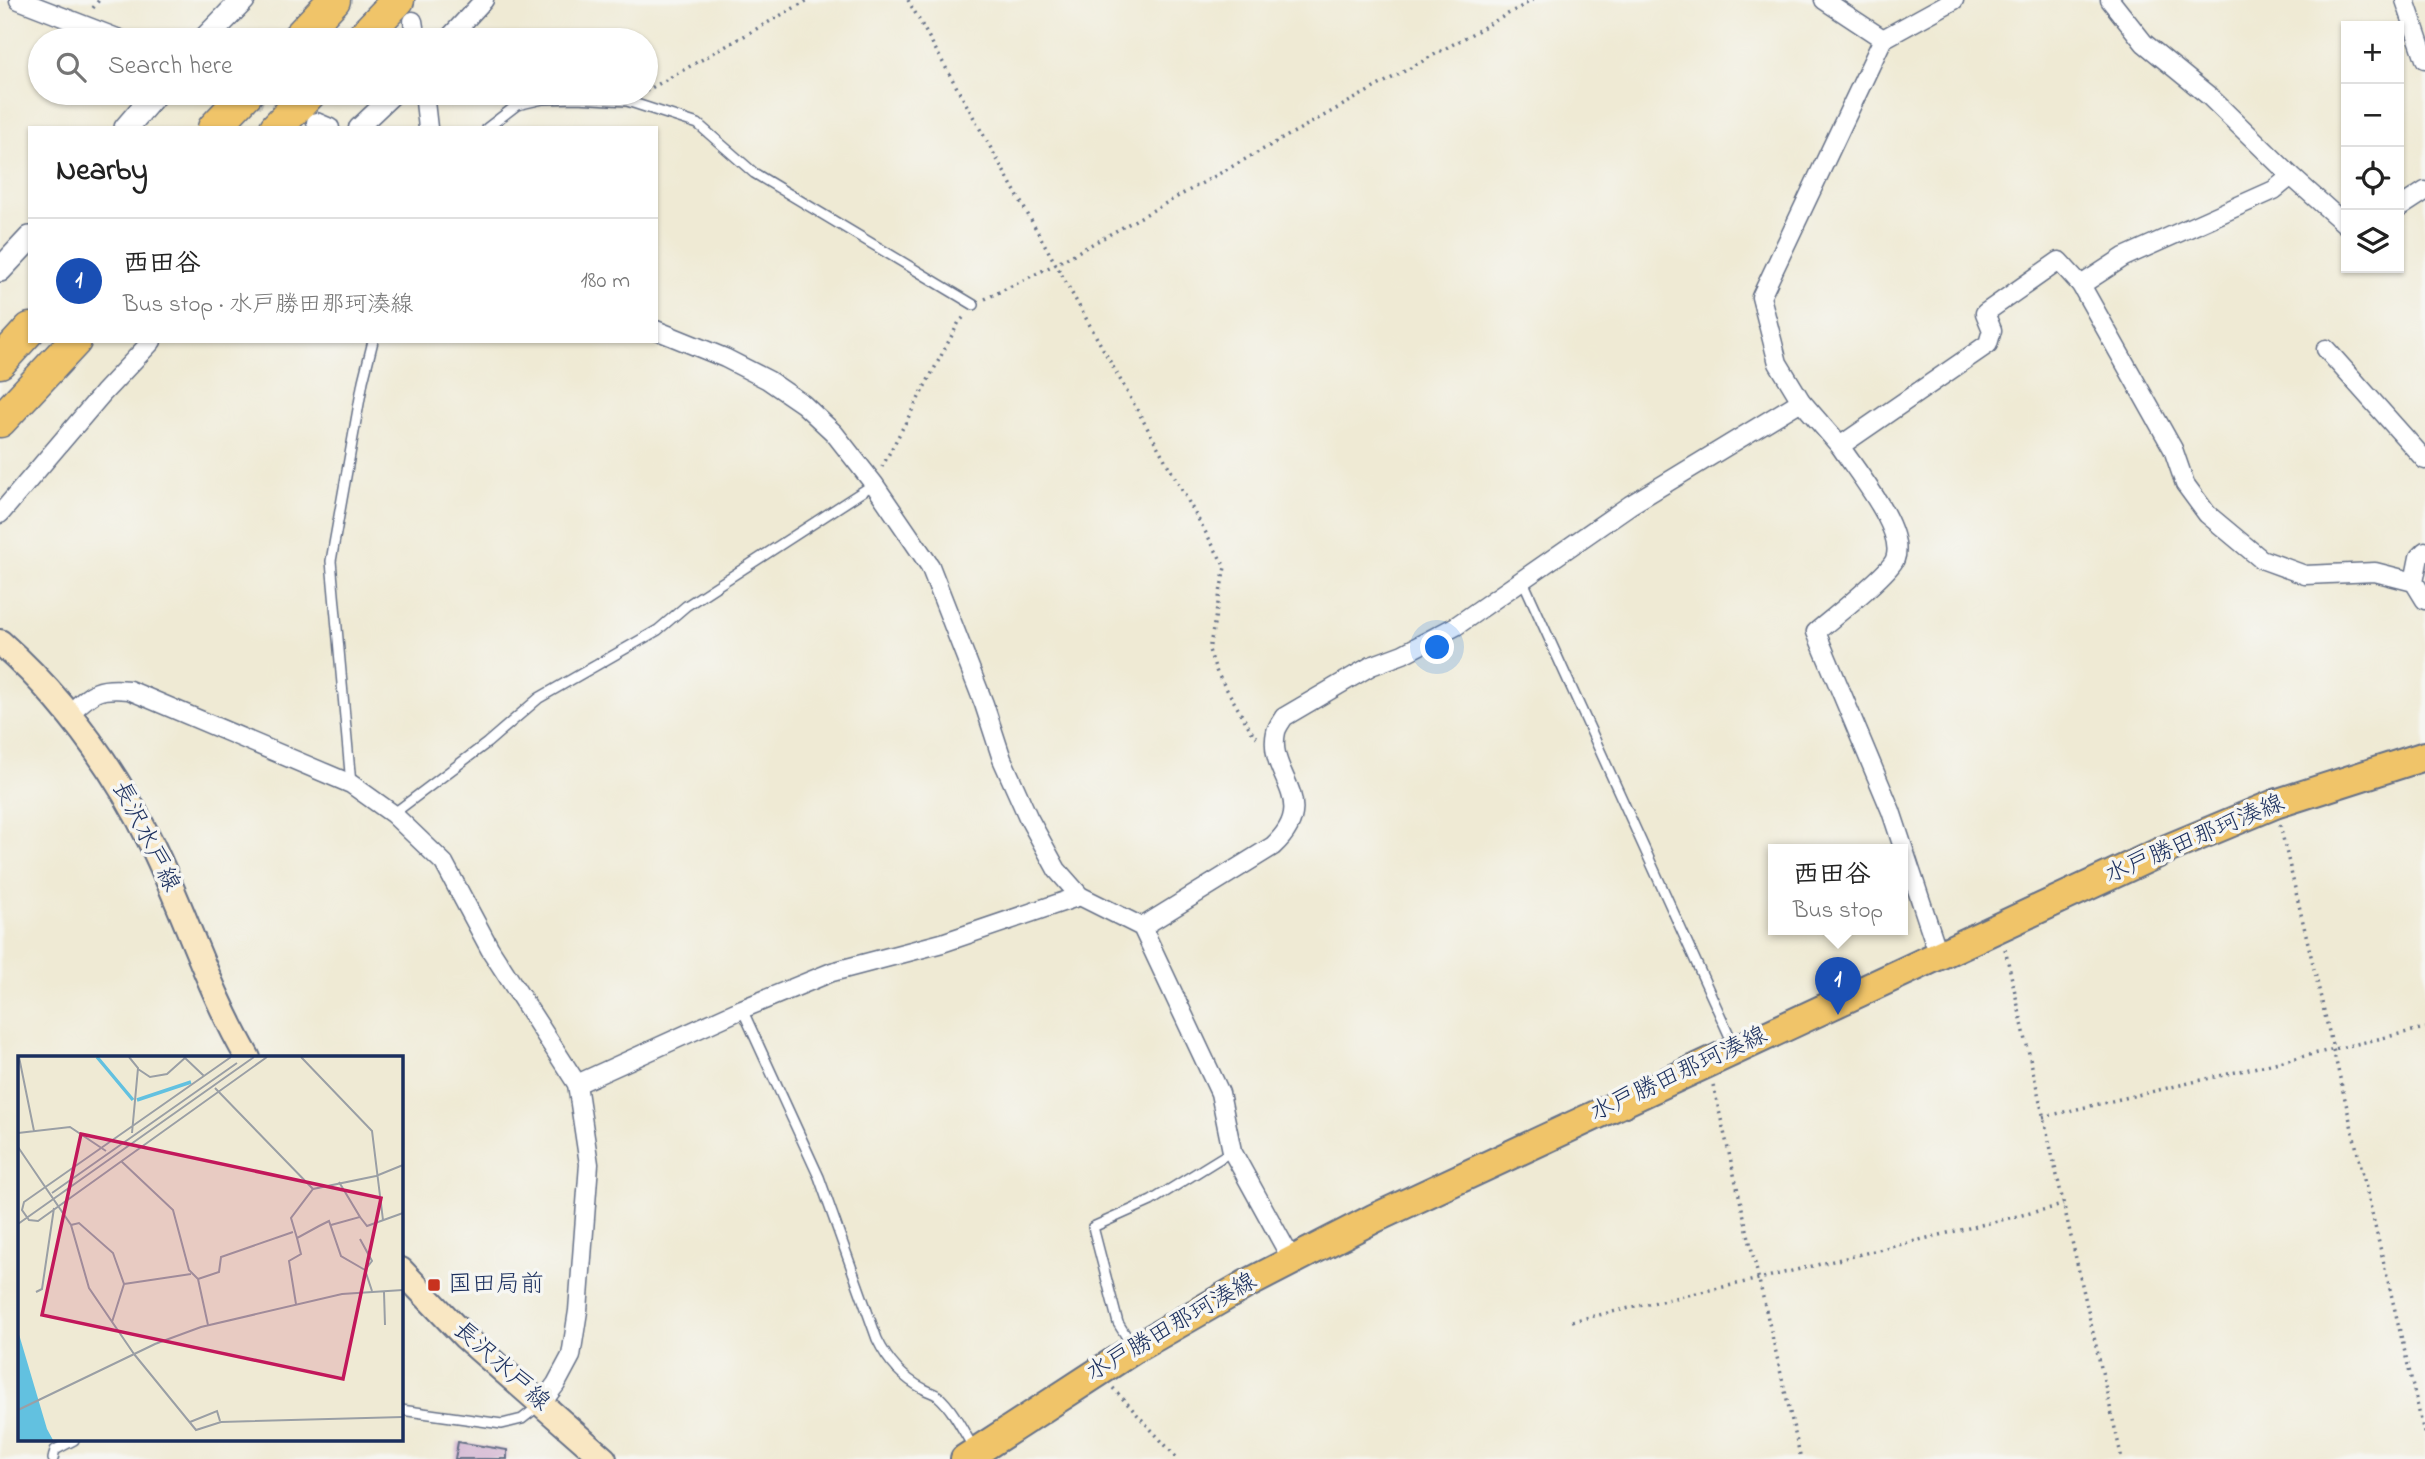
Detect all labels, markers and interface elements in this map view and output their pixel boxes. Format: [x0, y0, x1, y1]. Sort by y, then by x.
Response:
map controls [2341, 21, 2404, 273]
button: + [2341, 21, 2404, 84]
search box [28, 28, 658, 105]
icon: search [52, 48, 90, 86]
text: Search here [108, 48, 233, 86]
button: − [2341, 84, 2404, 147]
button: locate [2341, 147, 2404, 210]
text: Nearby [56, 150, 148, 194]
button: layers [2341, 210, 2404, 273]
text: 西田谷 [123, 246, 201, 284]
text: 1 [75, 265, 83, 298]
text: 180 m [581, 265, 630, 298]
text: Bus stop · 水戸勝田那珂湊線 [123, 289, 413, 322]
your location [1420, 630, 1454, 664]
street label: 長沢水戸線 [102, 776, 188, 898]
street label: 水戸勝田那珂湊線 [2100, 786, 2290, 894]
popup [1768, 844, 1908, 935]
text: 西田谷 [1793, 857, 1871, 895]
text: Bus stop [1793, 895, 1883, 928]
pin: 1 [1815, 957, 1861, 1015]
street label: 水戸勝田那珂湊線 [1585, 1019, 1773, 1131]
inset map [18, 1056, 402, 1442]
street label: 水戸勝田那珂湊線 [1080, 1265, 1264, 1391]
place label: 国田局前 [448, 1268, 544, 1303]
marker: 国田局前 [426, 1277, 442, 1293]
street label: 長沢水戸線 [445, 1314, 557, 1420]

